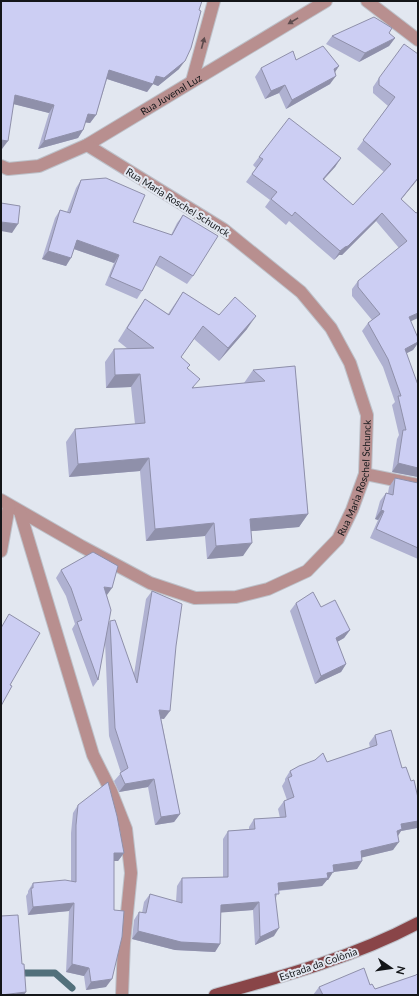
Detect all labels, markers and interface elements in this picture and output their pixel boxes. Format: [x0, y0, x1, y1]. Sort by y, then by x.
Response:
one-way arrow [287, 17, 299, 24]
one-way arrow [200, 37, 206, 49]
street label: Rua Juvenal Luz [138, 71, 204, 118]
street label: Rua Maria Roschel Schunck [124, 165, 233, 239]
street label: Rua Maria Roschel Schunck [334, 419, 373, 538]
street label: Estrada da Colônia [277, 945, 359, 983]
north arrow [371, 948, 411, 988]
text: N [394, 965, 409, 976]

